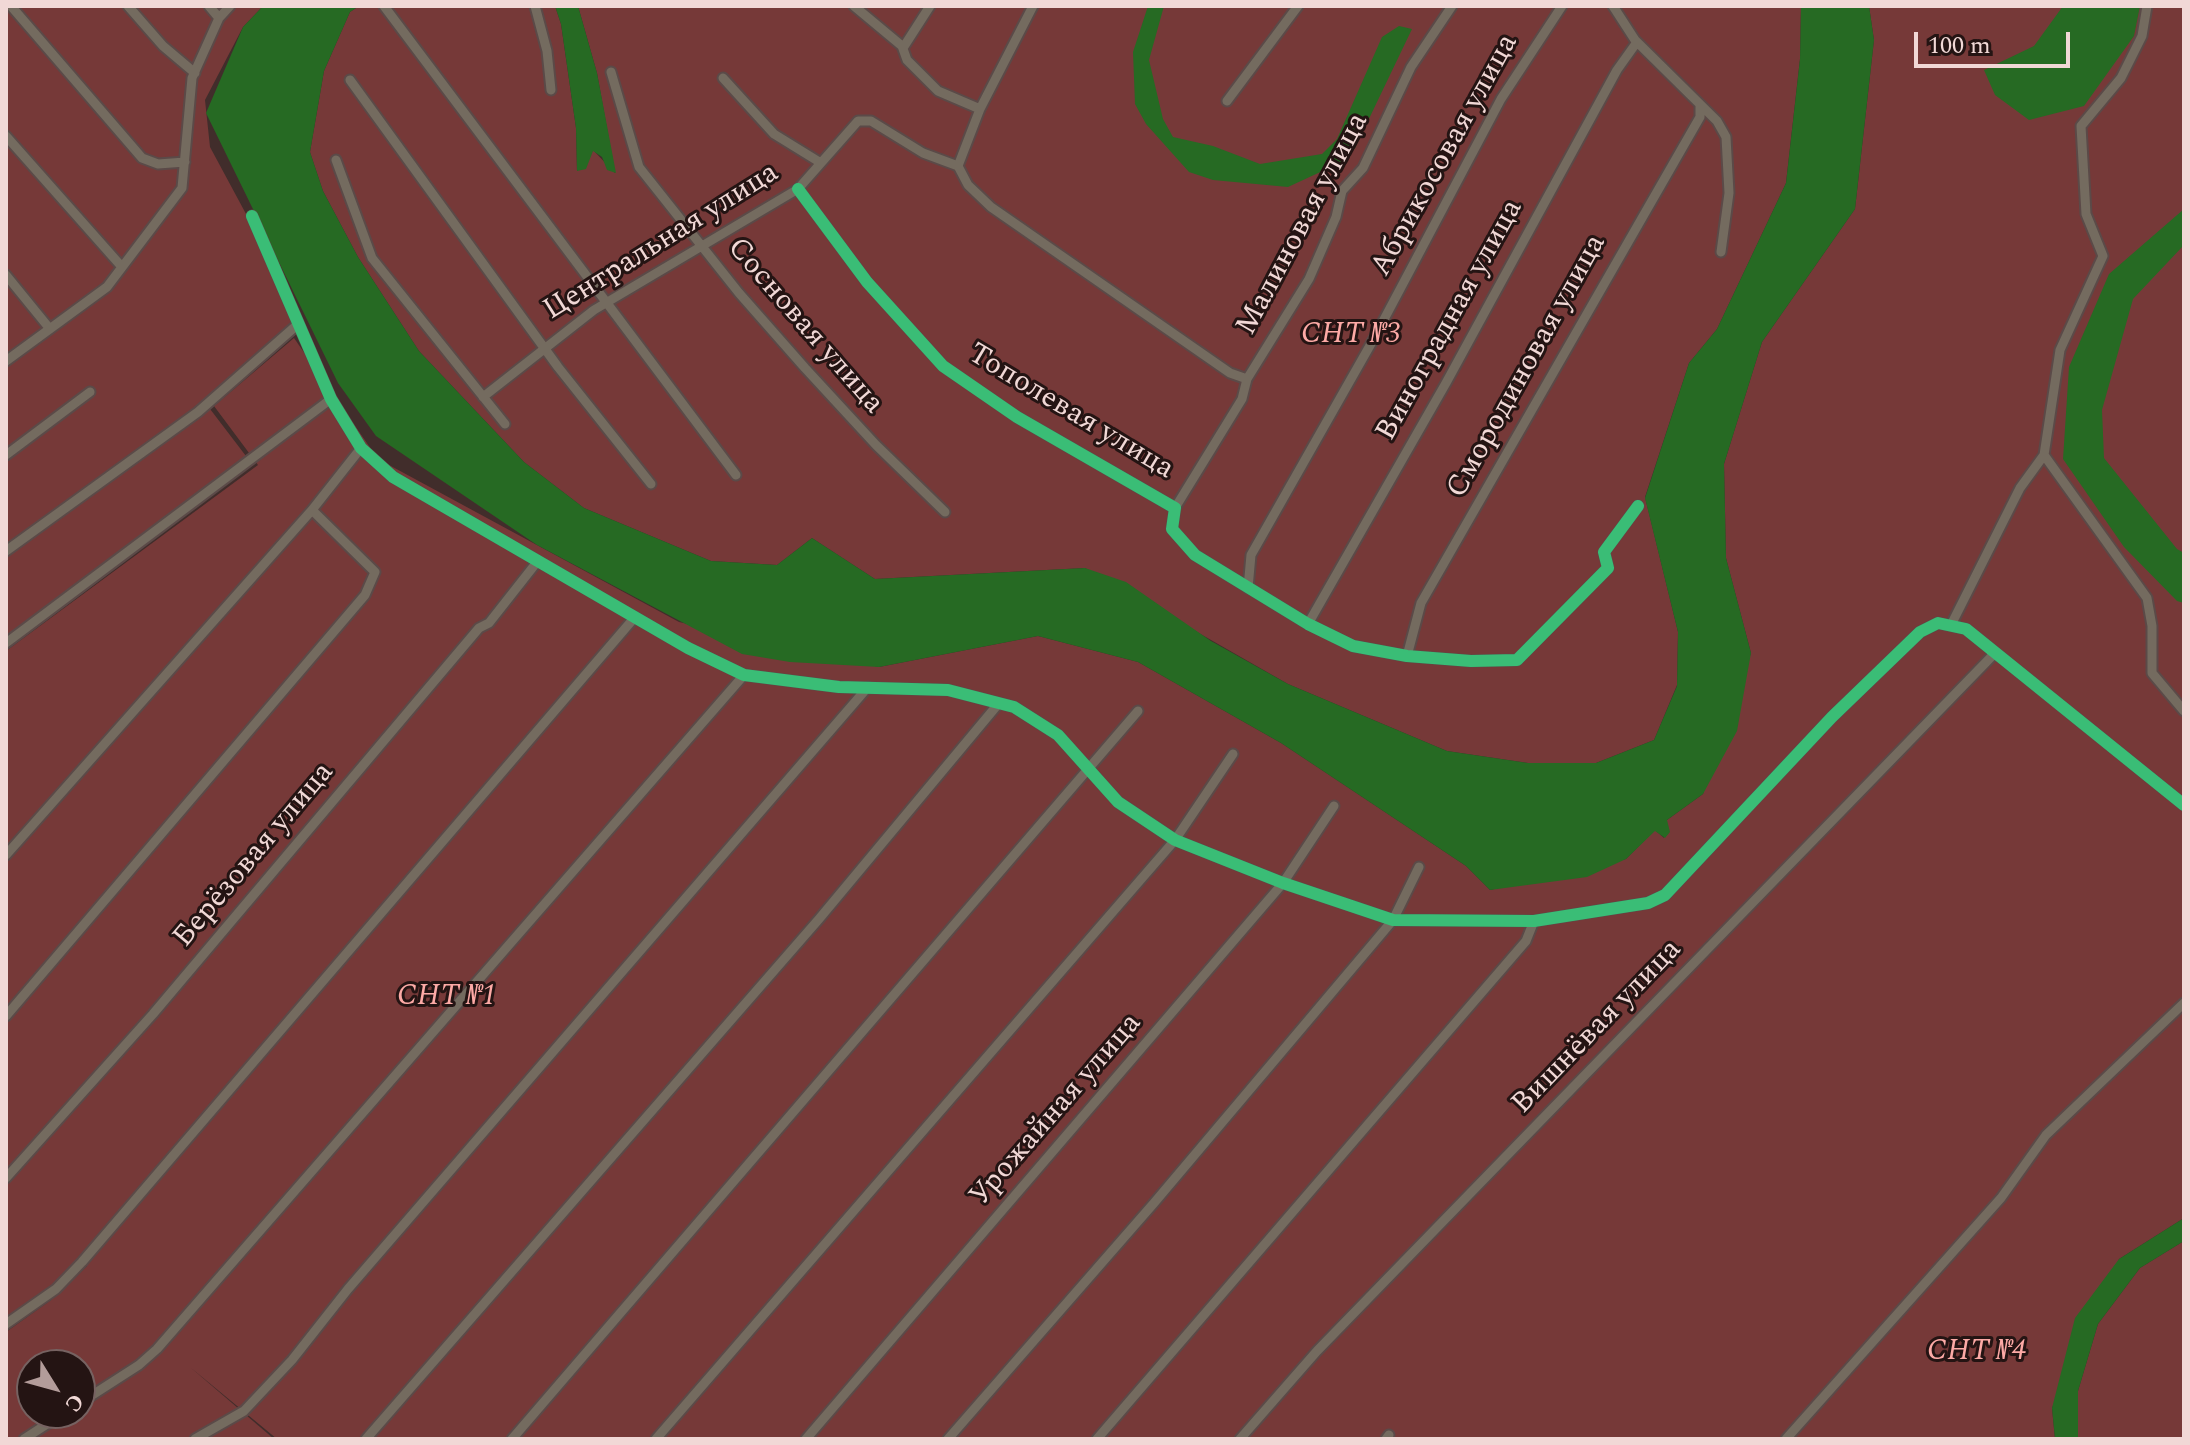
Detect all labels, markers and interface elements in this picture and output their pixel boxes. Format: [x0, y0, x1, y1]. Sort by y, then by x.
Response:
scale bar [1918, 16, 2074, 66]
text: 100 m [1928, 28, 1991, 64]
street label: Абрикосовая улица [1365, 29, 1527, 283]
street label: Малиновая улица [1230, 108, 1378, 342]
street label: Центральная улица [538, 156, 786, 330]
street label: Виноградная улица [1370, 194, 1532, 448]
street label: Смородиновая улица [1441, 229, 1615, 505]
street label: Сосновая улица [718, 232, 890, 422]
park label: СНТ №3 [1301, 318, 1401, 354]
street label: Тополевая улица [960, 337, 1180, 489]
street label: Берёзовая улица [167, 756, 343, 956]
street label: Вишнёвая улица [1505, 933, 1691, 1123]
park label: СНТ №1 [397, 980, 497, 1016]
street label: Урожайная улица [963, 1007, 1151, 1215]
park label: СНТ №4 [1927, 1335, 2027, 1371]
north arrow [16, 1349, 96, 1429]
text: С [56, 1386, 92, 1419]

